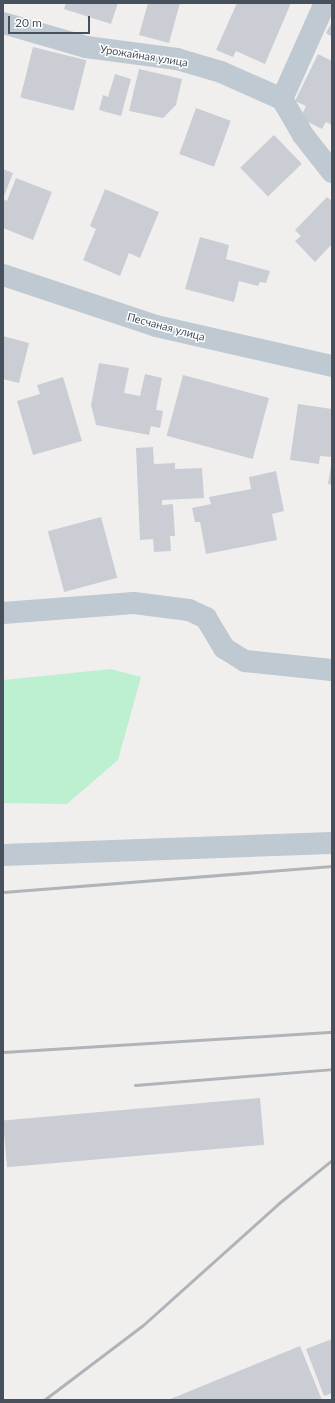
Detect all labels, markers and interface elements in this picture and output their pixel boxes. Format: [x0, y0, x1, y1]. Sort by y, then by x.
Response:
scale bar [10, 8, 92, 34]
text: 20 m [15, 15, 42, 30]
street label: Урожайная улица [99, 43, 189, 69]
street label: Песчаная улица [126, 310, 206, 344]

